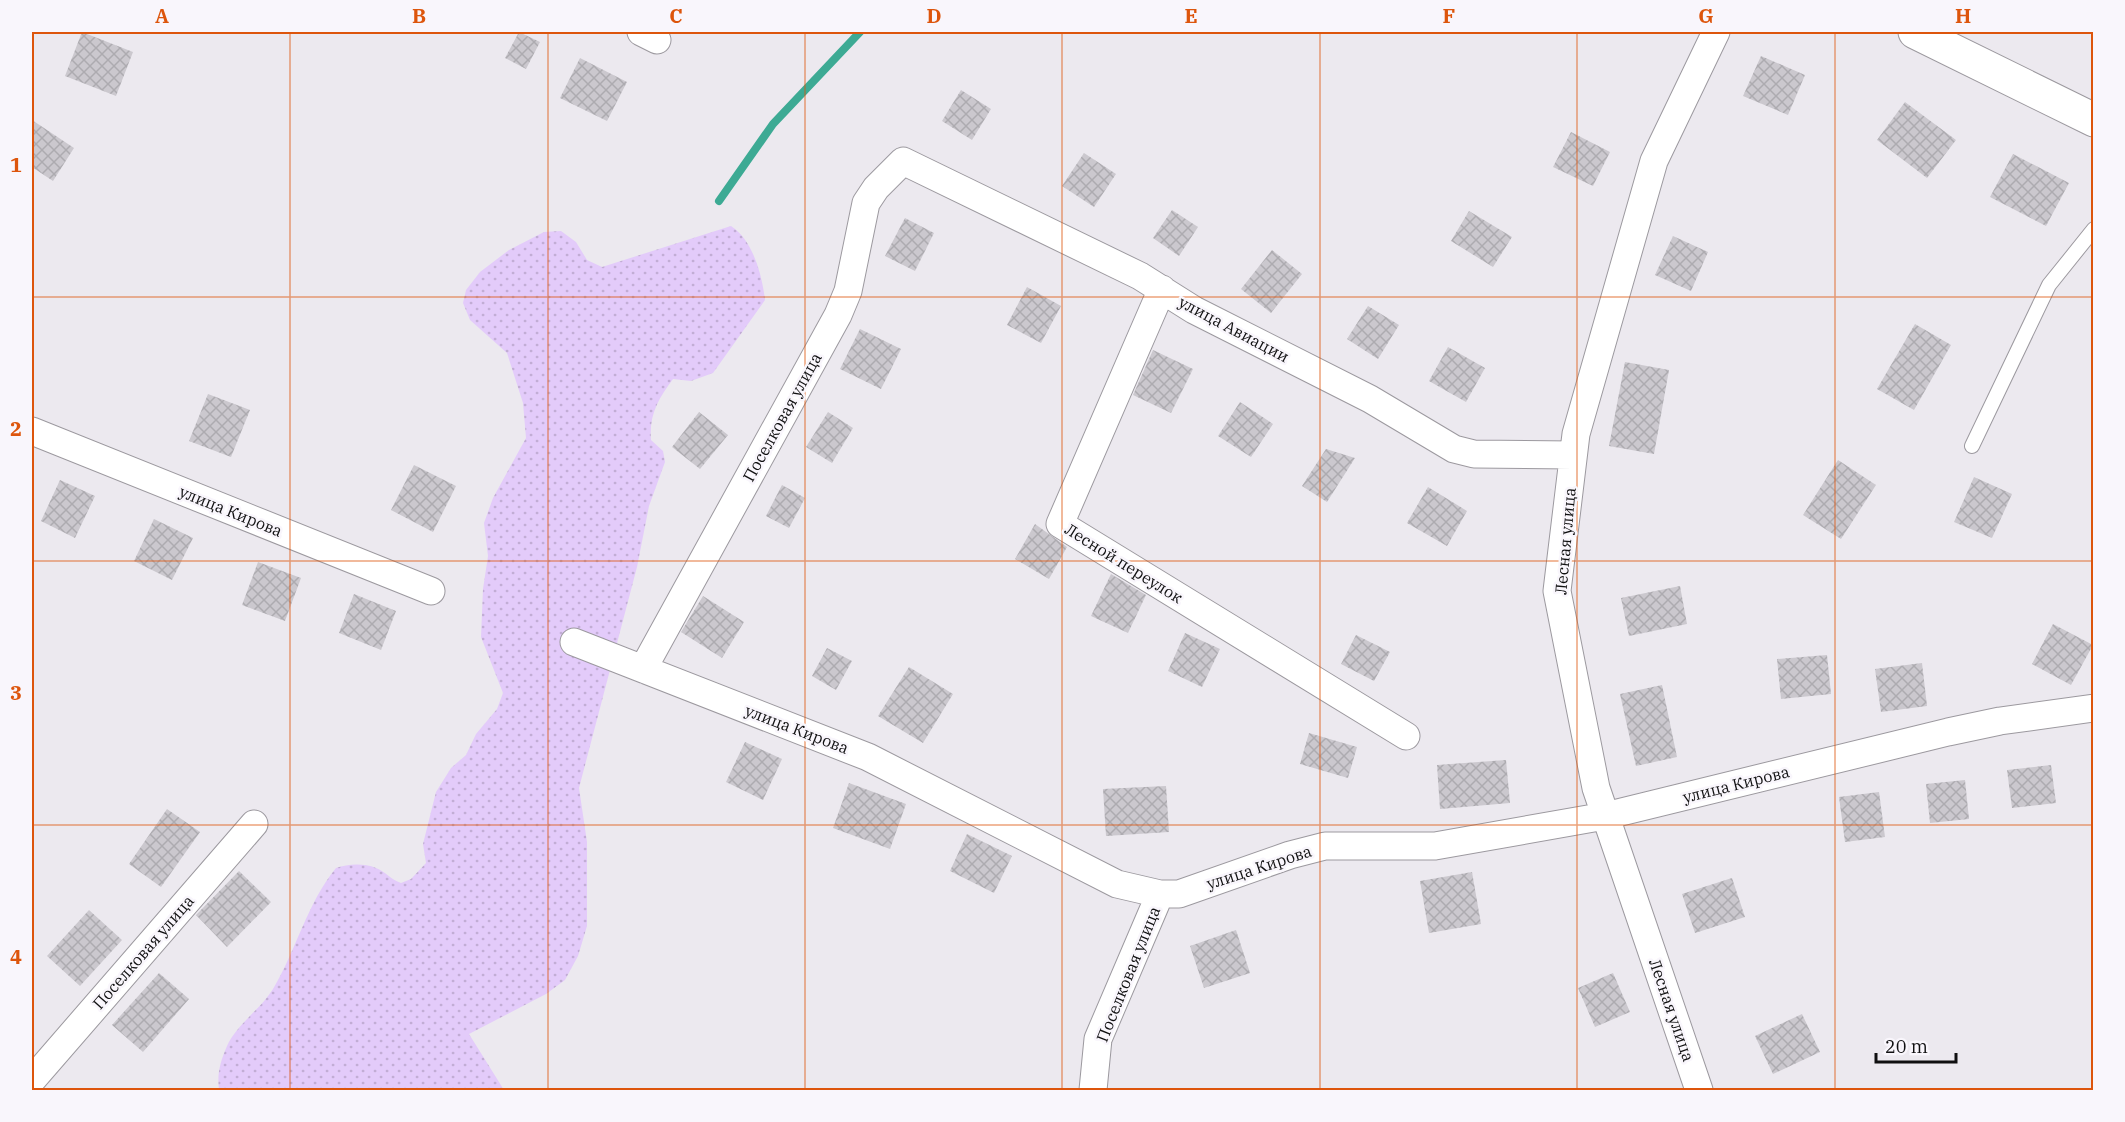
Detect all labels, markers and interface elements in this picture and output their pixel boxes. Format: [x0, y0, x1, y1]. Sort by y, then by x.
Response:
text: A [155, 2, 169, 29]
text: B [412, 2, 426, 29]
text: C [669, 2, 683, 29]
text: D [926, 2, 942, 29]
text: E [1184, 2, 1198, 29]
text: F [1443, 2, 1455, 29]
text: G [1698, 2, 1714, 29]
text: H [1955, 2, 1971, 29]
text: 1 [10, 151, 22, 178]
street label: улица Авиации [1175, 292, 1293, 366]
street label: Поселковая улица [738, 349, 826, 485]
text: 2 [10, 415, 22, 442]
street label: улица Кирова [177, 481, 286, 541]
street label: Лесная улица [1550, 486, 1580, 595]
street label: Лесной переулок [1061, 519, 1187, 608]
text: 3 [10, 679, 22, 706]
street label: улица Кирова [742, 700, 852, 758]
street label: улица Кирова [1681, 761, 1792, 807]
street label: улица Кирова [1204, 841, 1314, 893]
street label: Поселковая улица [88, 891, 198, 1013]
street label: Поселковая улица [1092, 903, 1164, 1045]
text: 4 [10, 943, 22, 970]
street label: Лесная улица [1645, 956, 1699, 1064]
scale bar [1876, 1026, 1956, 1064]
text: 20 m [1885, 1035, 1928, 1058]

